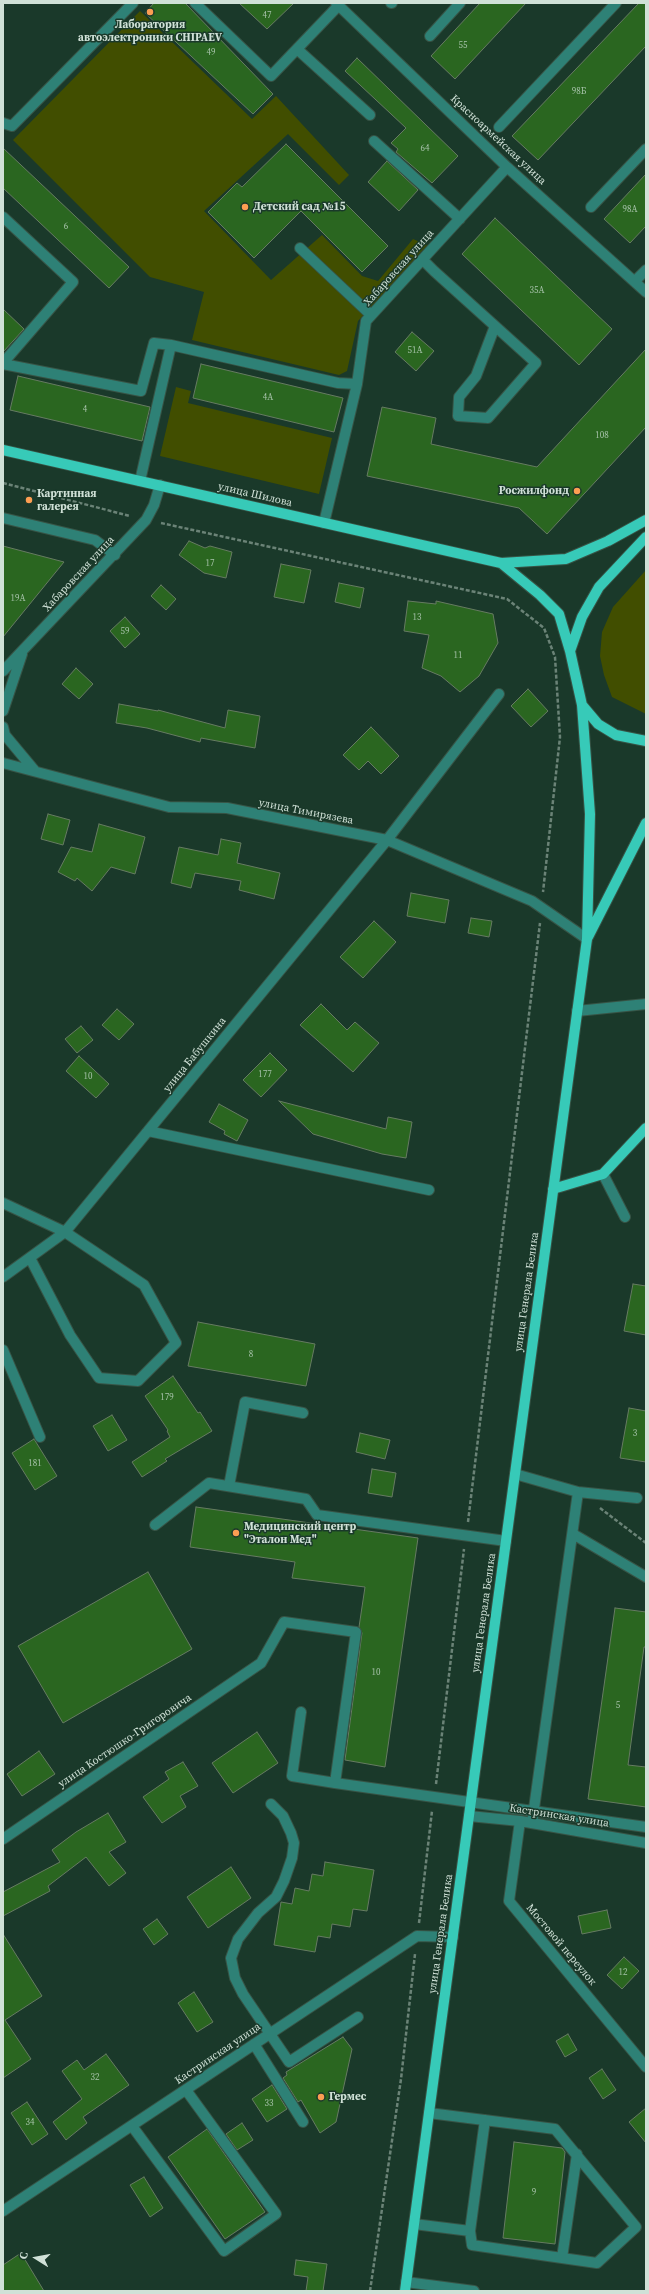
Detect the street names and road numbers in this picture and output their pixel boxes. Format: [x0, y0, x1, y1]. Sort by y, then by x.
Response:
street label: Красноармейская улица [447, 92, 549, 188]
street label: Хабаровская улица [361, 227, 437, 309]
street label: улица Шилова [217, 480, 293, 510]
street label: Хабаровская улица [41, 533, 117, 615]
street label: улица Тимирязева [258, 796, 354, 828]
street label: улица Бабушкина [161, 1015, 229, 1095]
street label: улица Генерала Белика [512, 1231, 542, 1353]
street label: улица Генерала Белика [469, 1552, 499, 1674]
street label: улица Костюшко-Григоровича [56, 1691, 194, 1791]
street label: Кастринская улица [508, 1802, 610, 1830]
street label: улица Генерала Белика [426, 1873, 456, 1995]
street label: Мостовой переулок [523, 1902, 599, 1988]
street label: Кастринская улица [173, 2020, 263, 2088]

